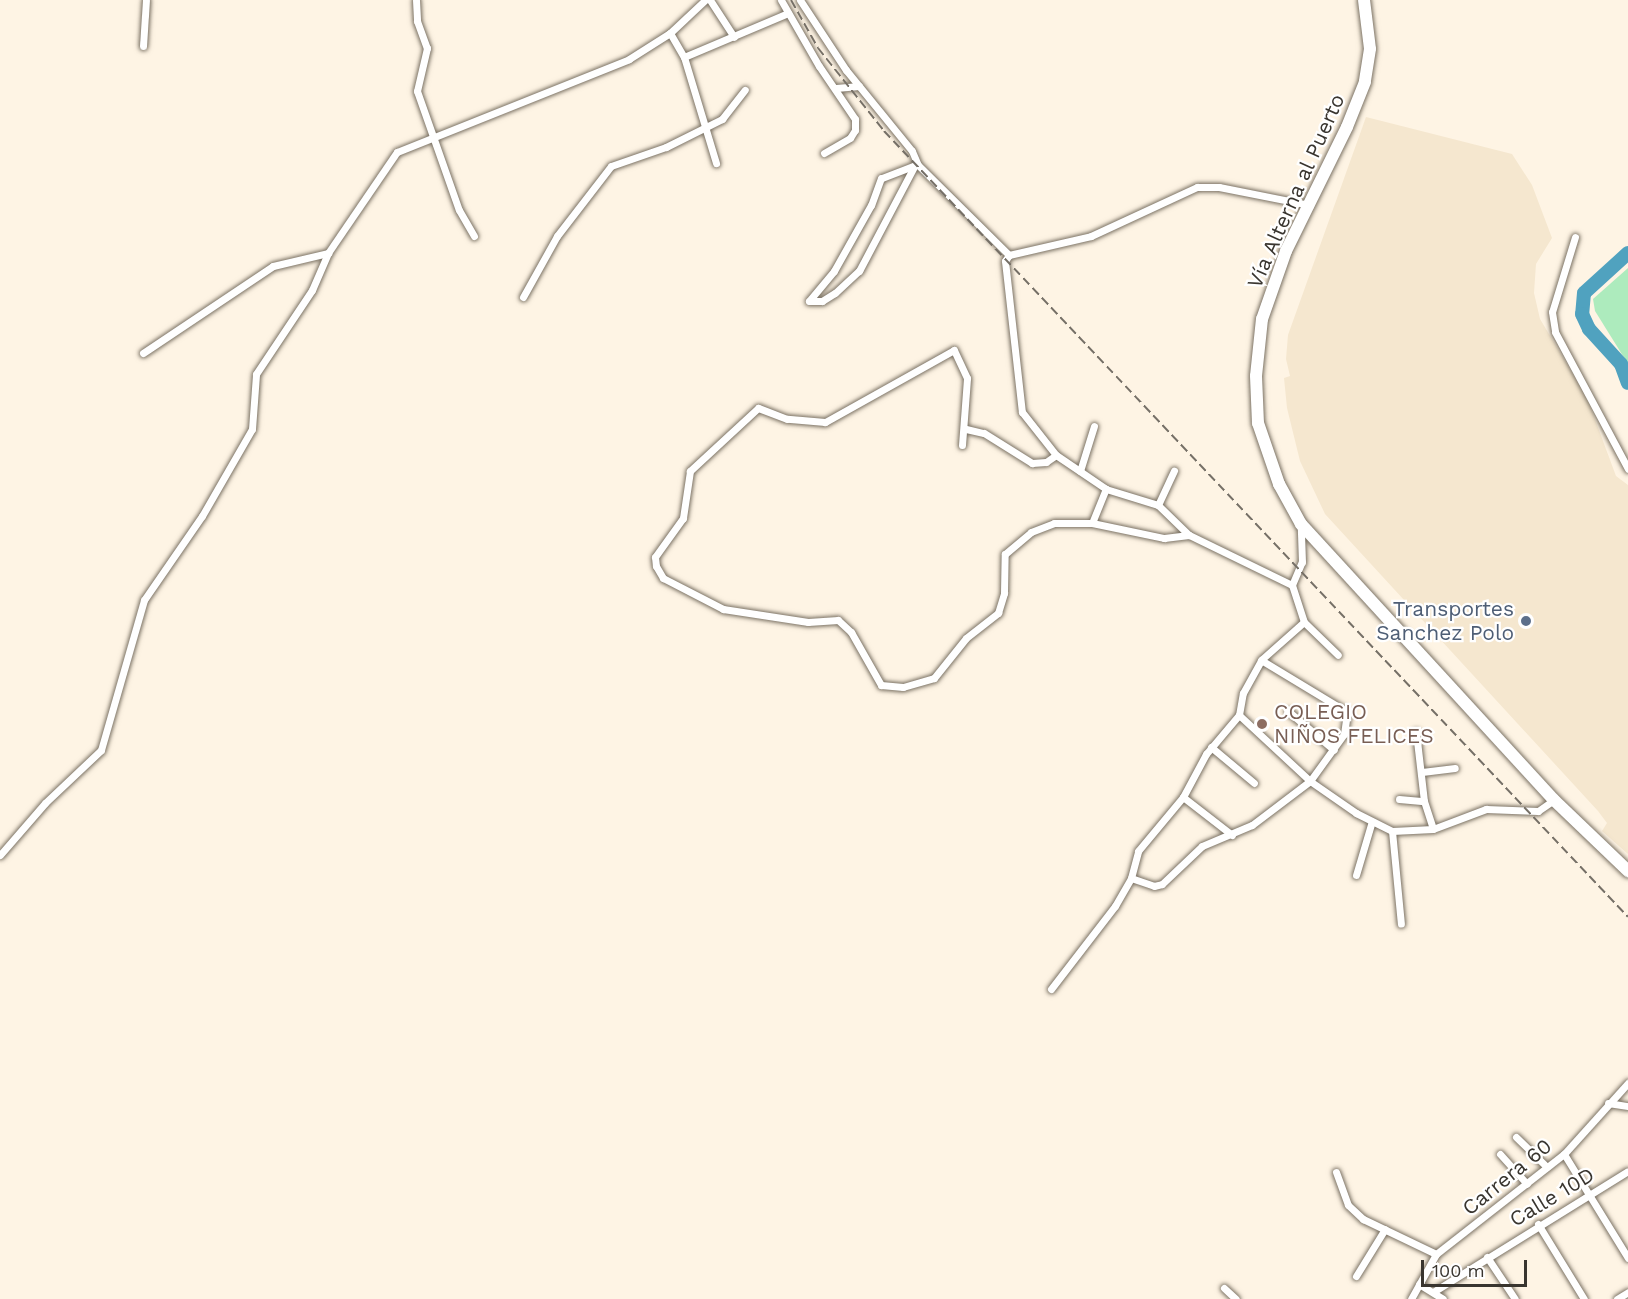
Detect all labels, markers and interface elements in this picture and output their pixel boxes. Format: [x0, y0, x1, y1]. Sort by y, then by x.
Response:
street label: Vía Alterna al Puerto [1241, 89, 1351, 293]
place label: Transportes Sanchez Polo [1376, 596, 1514, 646]
marker: Transportes Sanchez Polo [1519, 614, 1533, 628]
place label: COLEGIO NIÑOS FELICES [1274, 699, 1434, 749]
marker: COLEGIO NIÑOS FELICES [1255, 717, 1269, 731]
street label: Carrera 60 [1457, 1133, 1557, 1221]
street label: Calle 10D [1505, 1162, 1599, 1232]
scale bar [1424, 1248, 1530, 1286]
text: 100 m [1432, 1260, 1485, 1281]

